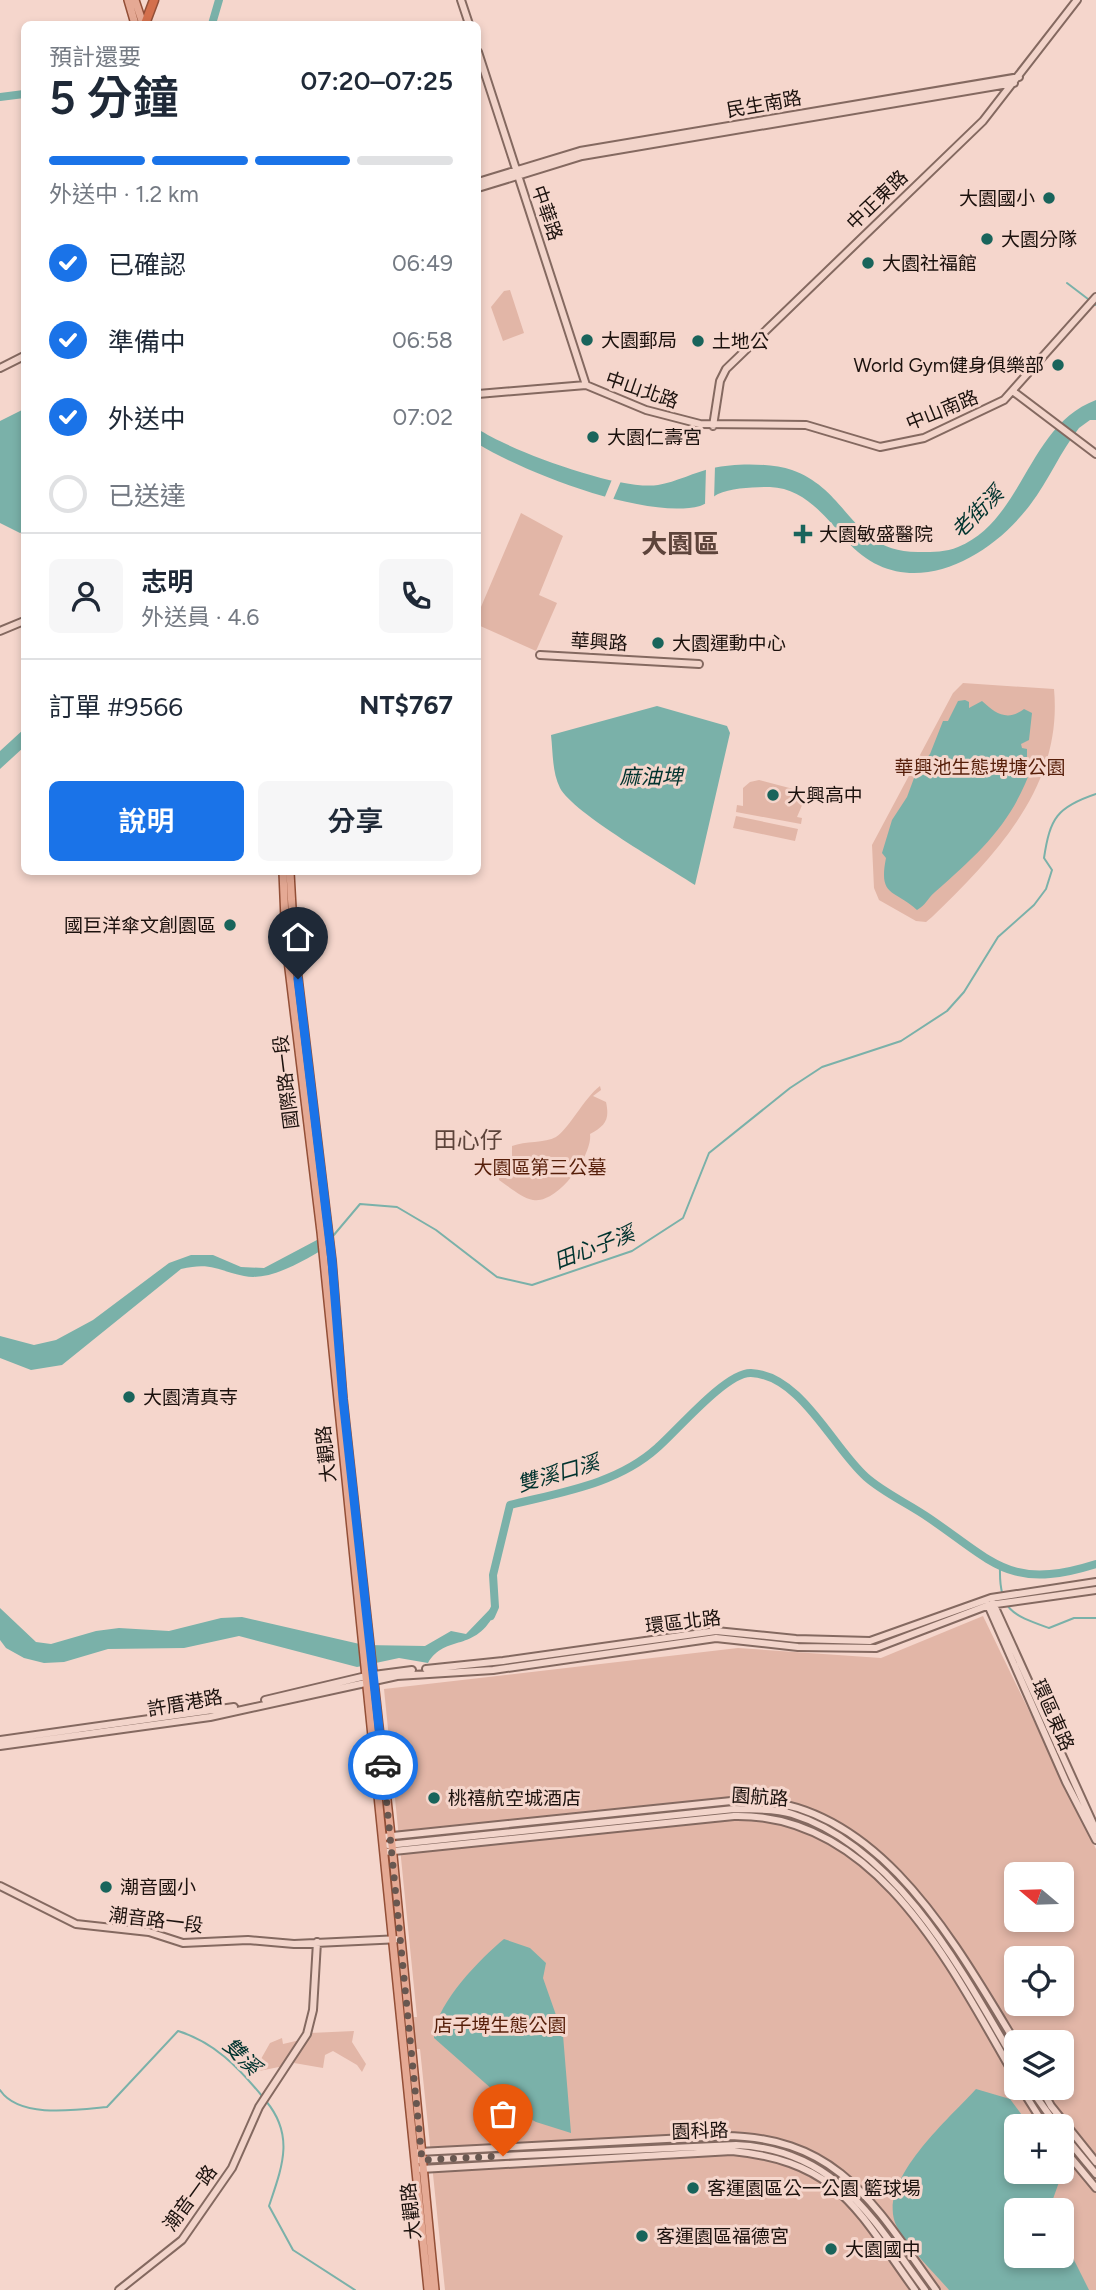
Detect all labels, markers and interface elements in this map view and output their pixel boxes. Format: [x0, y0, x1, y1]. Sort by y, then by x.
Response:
text: 預計還要 [49, 43, 141, 71]
text: 07:20–07:25 [301, 65, 453, 97]
text: 5 分鐘 [49, 70, 179, 126]
street label: 民生南路 [725, 86, 803, 122]
street label: 中正東路 [842, 165, 912, 235]
text: 外送中 · 1.2 km [49, 180, 199, 208]
street label: 中華路 [527, 182, 567, 244]
place label: 大園國小 [959, 187, 1035, 210]
marker: 大園國小 [1041, 190, 1057, 206]
place label: 大園分隊 [1001, 228, 1077, 251]
marker: 大園分隊 [979, 231, 995, 247]
icon: check [49, 244, 87, 282]
text: 已確認 [108, 249, 186, 281]
text: 06:49 [392, 249, 453, 277]
place label: 大園社福館 [882, 252, 977, 275]
marker: 大園社福館 [860, 255, 876, 271]
icon: check [49, 321, 87, 359]
text: 準備中 [108, 326, 186, 358]
text: 06:58 [392, 326, 453, 354]
place label: 大園郵局 [601, 329, 677, 352]
place label: 土地公 [712, 330, 769, 353]
marker: 大園郵局 [579, 332, 595, 348]
marker: 土地公 [690, 333, 706, 349]
place label: World Gym健身俱樂部 [853, 354, 1044, 377]
marker: World Gym健身俱樂部 [1050, 357, 1066, 373]
street label: 中山北路 [602, 367, 682, 413]
street label: 中山南路 [902, 385, 982, 435]
icon: check [49, 398, 87, 436]
text: 外送中 [108, 403, 186, 435]
text: 07:02 [392, 403, 453, 431]
place label: 大園仁壽宮 [607, 426, 702, 449]
marker: 大園仁壽宮 [585, 429, 601, 445]
water label: 老街溪 [946, 479, 1010, 543]
text: 已送達 [108, 480, 186, 512]
place label: 大園敏盛醫院 [819, 523, 933, 546]
marker: 大園敏盛醫院 [793, 524, 813, 544]
district label: 大園區 [641, 528, 719, 560]
button: person [49, 559, 123, 633]
button: phone [379, 559, 453, 633]
text: 志明 [141, 566, 193, 598]
text: 外送員 · 4.6 [141, 603, 259, 631]
street label: 華興路 [570, 629, 628, 655]
place label: 大園運動中心 [672, 632, 786, 655]
marker: 大園運動中心 [650, 635, 666, 651]
text: NT$767 [359, 689, 453, 721]
text: 訂單 #9566 [49, 691, 183, 723]
park label: 華興池生態埤塘公園 [894, 756, 1066, 779]
water label: 麻油埤 [620, 764, 685, 789]
button: 說明 [49, 781, 244, 861]
button: 分享 [258, 781, 453, 861]
place label: 大興高中 [787, 784, 863, 807]
marker: 大興高中 [765, 787, 781, 803]
pin [268, 907, 328, 979]
place label: 國巨洋傘文創園區 [64, 914, 216, 937]
marker: 國巨洋傘文創園區 [222, 917, 238, 933]
icon: home [279, 918, 317, 956]
street label: 國際路一段 [269, 1033, 303, 1131]
district label: 田心仔 [434, 1126, 503, 1154]
park label: 大園區第三公墓 [473, 1156, 607, 1179]
water label: 田心子溪 [550, 1219, 640, 1274]
place label: 大園清真寺 [143, 1386, 238, 1409]
marker: 大園清真寺 [121, 1389, 137, 1405]
street label: 大觀路 [312, 1424, 340, 1484]
water label: 雙溪口溪 [514, 1449, 605, 1497]
street label: 環區北路 [644, 1606, 722, 1638]
street label: 環區東路 [1027, 1676, 1079, 1754]
street label: 許厝港路 [146, 1685, 224, 1721]
courier [348, 1730, 418, 1800]
icon: car [364, 1746, 402, 1784]
street label: 園航路 [731, 1784, 789, 1810]
place label: 桃禧航空城酒店 [448, 1787, 581, 1810]
marker: 桃禧航空城酒店 [426, 1790, 442, 1806]
north arrow [1004, 1862, 1074, 1932]
map controls [1004, 1862, 1074, 2268]
place label: 潮音國小 [120, 1876, 196, 1899]
marker: 潮音國小 [98, 1879, 114, 1895]
street label: 潮音路一段 [107, 1903, 205, 1937]
button: locate [1004, 1946, 1074, 2016]
park label: 店子埤生態公園 [433, 2014, 567, 2037]
button: layers [1004, 2030, 1074, 2100]
water label: 雙溪 [218, 2032, 268, 2082]
pin [473, 2084, 533, 2156]
icon: bag [484, 2095, 522, 2133]
button: + [1004, 2114, 1074, 2184]
street label: 園科路 [671, 2119, 729, 2143]
street label: 潮音一路 [158, 2160, 222, 2236]
place label: 客運園區公一公園 籃球場 [707, 2177, 921, 2200]
marker: 客運園區公一公園 籃球場 [685, 2180, 701, 2196]
street label: 大觀路 [397, 2181, 425, 2241]
button: − [1004, 2198, 1074, 2268]
place label: 客運園區福德宮 [656, 2225, 789, 2248]
marker: 客運園區福德宮 [634, 2228, 650, 2244]
place label: 大園國中 [845, 2238, 921, 2261]
marker: 大園國中 [823, 2241, 839, 2257]

